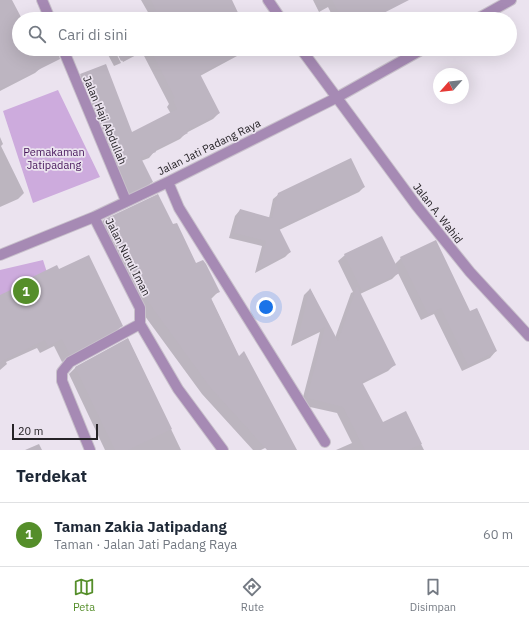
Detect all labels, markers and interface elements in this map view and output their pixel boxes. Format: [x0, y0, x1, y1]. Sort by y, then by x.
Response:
search box [12, 12, 517, 56]
icon: search [26, 23, 48, 45]
text: Cari di sini [58, 25, 127, 44]
north arrow [433, 68, 469, 104]
street label: Jalan Haji Abdullah [80, 74, 130, 166]
street label: Jalan Jati Padang Raya [155, 116, 263, 178]
park label: Pemakaman Jatipadang [23, 145, 85, 172]
street label: Jalan A. Wahid [410, 180, 466, 246]
street label: Jalan Nurul Iman [102, 216, 154, 298]
pin: 1 [13, 276, 39, 306]
your location [256, 297, 276, 317]
scale bar [12, 422, 98, 441]
text: 20 m [18, 424, 43, 438]
text: Terdekat [16, 465, 87, 487]
text: Taman Zakia Jatipadang [54, 517, 227, 536]
text: 1 [25, 526, 33, 543]
text: 60 m [483, 526, 513, 543]
text: Taman · Jalan Jati Padang Raya [54, 536, 237, 553]
tab: Peta [73, 576, 95, 614]
tab: Rute [241, 576, 264, 614]
tab: Disimpan [410, 576, 456, 614]

